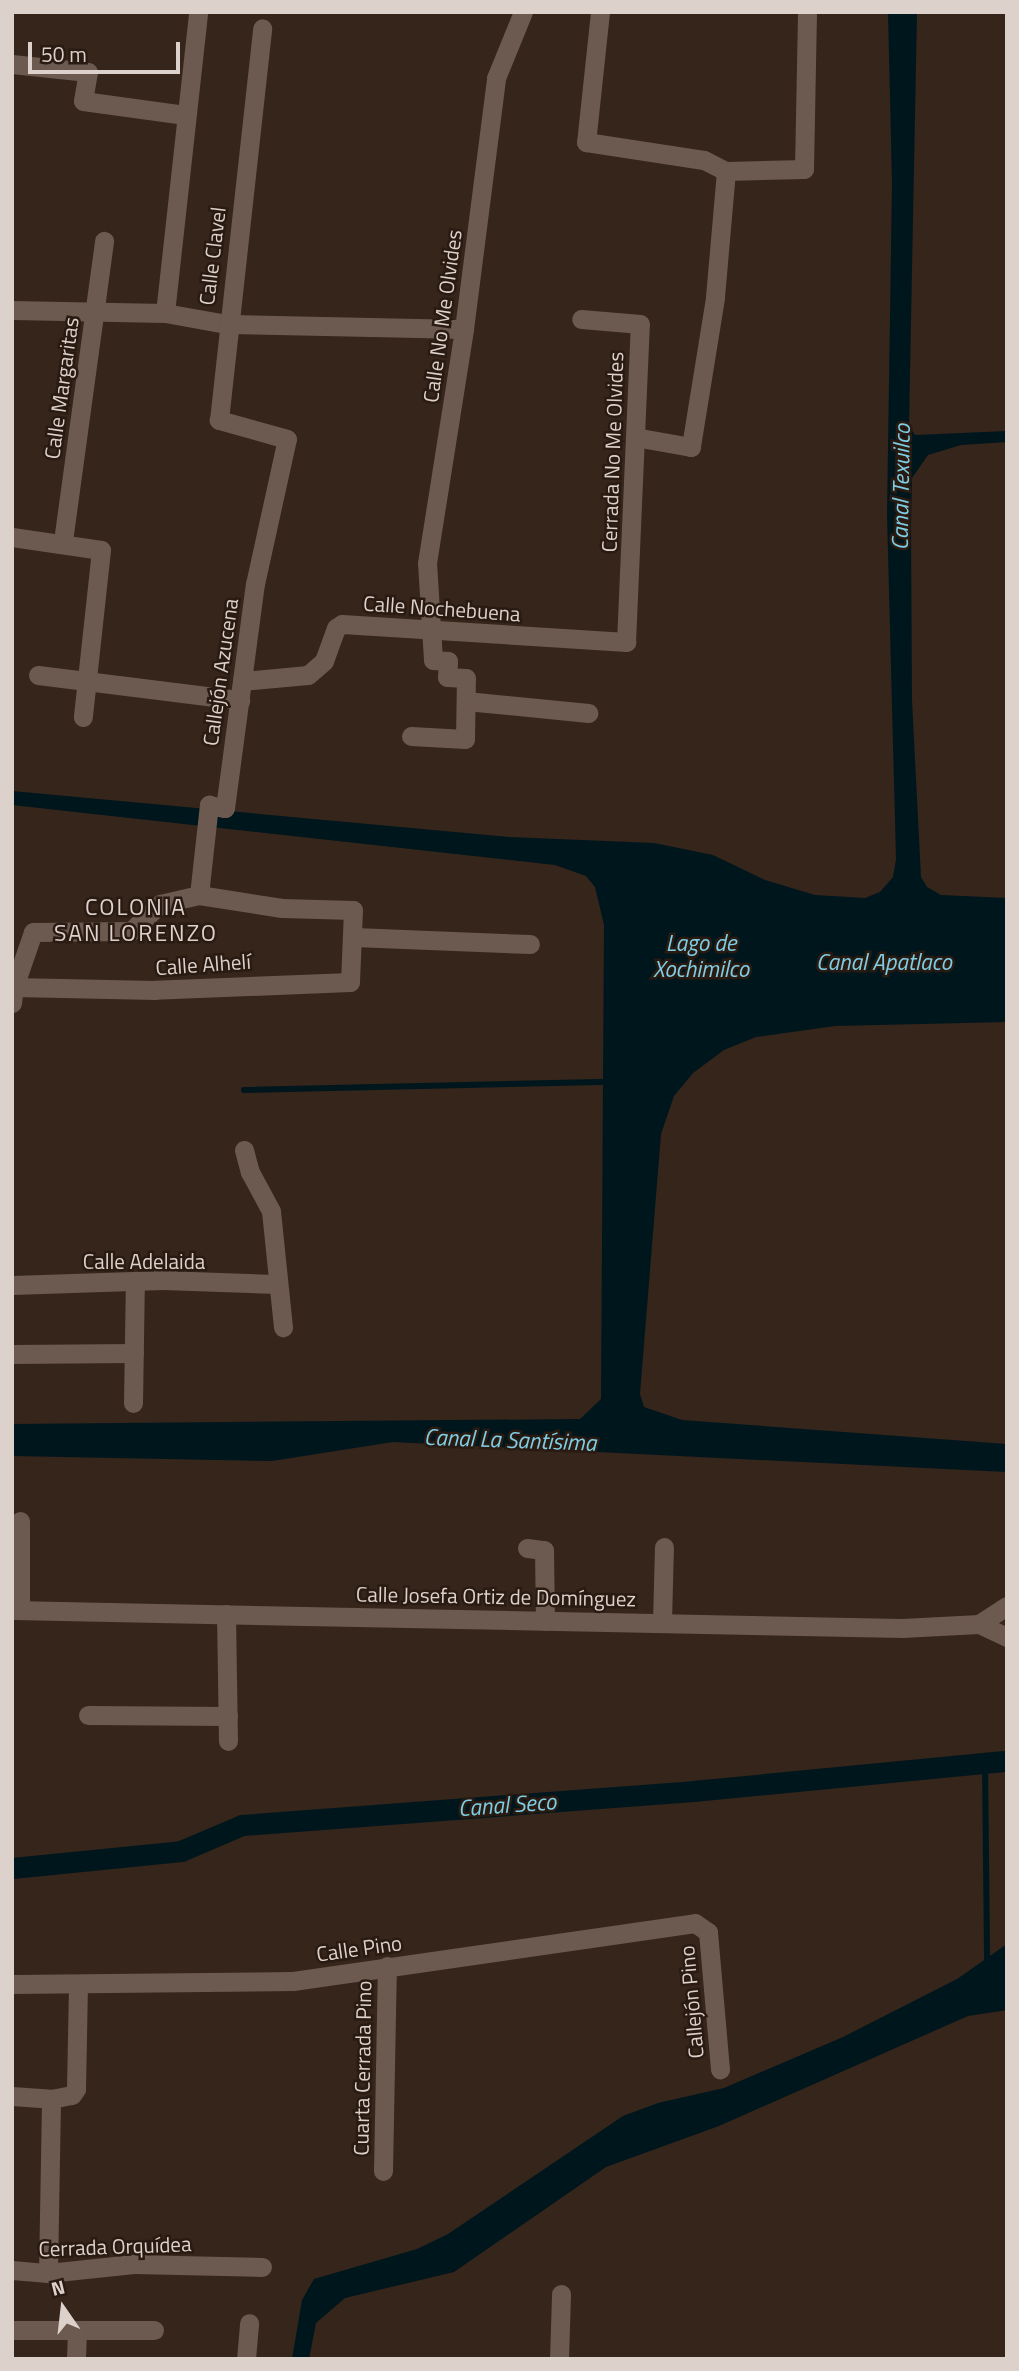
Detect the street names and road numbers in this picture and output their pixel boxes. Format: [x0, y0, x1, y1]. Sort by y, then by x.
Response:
street label: Calle Clavel [193, 205, 231, 307]
street label: Calle No Me Olvides [417, 228, 467, 404]
street label: Calle Margaritas [39, 315, 83, 461]
street label: Cerrada No Me Olvides [596, 351, 628, 553]
street label: Calle Nochebuena [362, 590, 522, 626]
street label: Callejón Azucena [197, 597, 243, 747]
street label: Calle Alhelí [154, 948, 252, 980]
street label: Calle Adelaida [83, 1248, 205, 1274]
street label: Calle Josefa Ortiz de Domínguez [356, 1581, 636, 1611]
street label: Calle Pino [315, 1930, 403, 1966]
street label: Callejón Pino [674, 1944, 708, 2060]
street label: Cuarta Cerrada Pino [348, 1980, 376, 2156]
street label: Cerrada Orquídea [38, 2231, 192, 2261]

